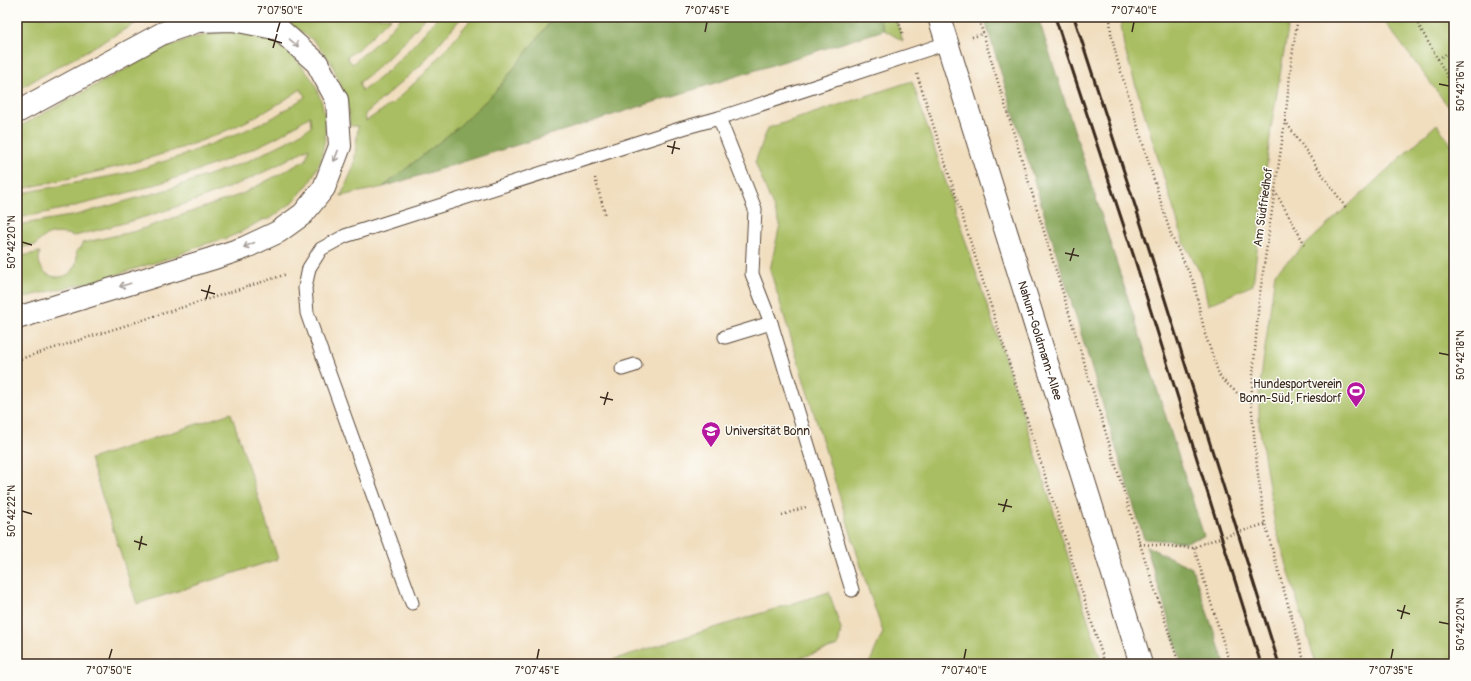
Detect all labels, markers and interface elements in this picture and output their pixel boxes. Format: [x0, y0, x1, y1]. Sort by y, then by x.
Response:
text: 7°07'50"E [257, 5, 303, 17]
text: 7°07'45"E [685, 5, 729, 17]
text: 7°07'40"E [1111, 5, 1157, 17]
one-way arrow [289, 38, 299, 47]
text: 50°42'16"N [1455, 60, 1467, 111]
one-way arrow [331, 150, 339, 162]
street label: Am Südfriedhof [1251, 166, 1277, 248]
text: 50°42'20"N [6, 215, 18, 269]
one-way arrow [243, 242, 255, 250]
street label: Nahum-Goldmann-Allee [1014, 279, 1065, 402]
one-way arrow [120, 282, 132, 290]
text: 50°42'18"N [1455, 330, 1467, 380]
place label: Hundesportverein Bonn-Süd, Friesdorf [1239, 377, 1342, 406]
sports icon: Hundesportverein Bonn-Süd, Friesdorf [1345, 380, 1367, 408]
school or university icon: Universität Bonn [700, 420, 722, 448]
place label: Universität Bonn [725, 424, 810, 439]
text: 50°42'22"N [6, 485, 18, 537]
text: 50°42'20"N [1455, 597, 1467, 651]
text: 7°07'50"E [86, 665, 132, 677]
text: 7°07'45"E [515, 665, 559, 677]
text: 7°07'40"E [941, 665, 987, 677]
text: 7°07'35"E [1369, 665, 1413, 677]

